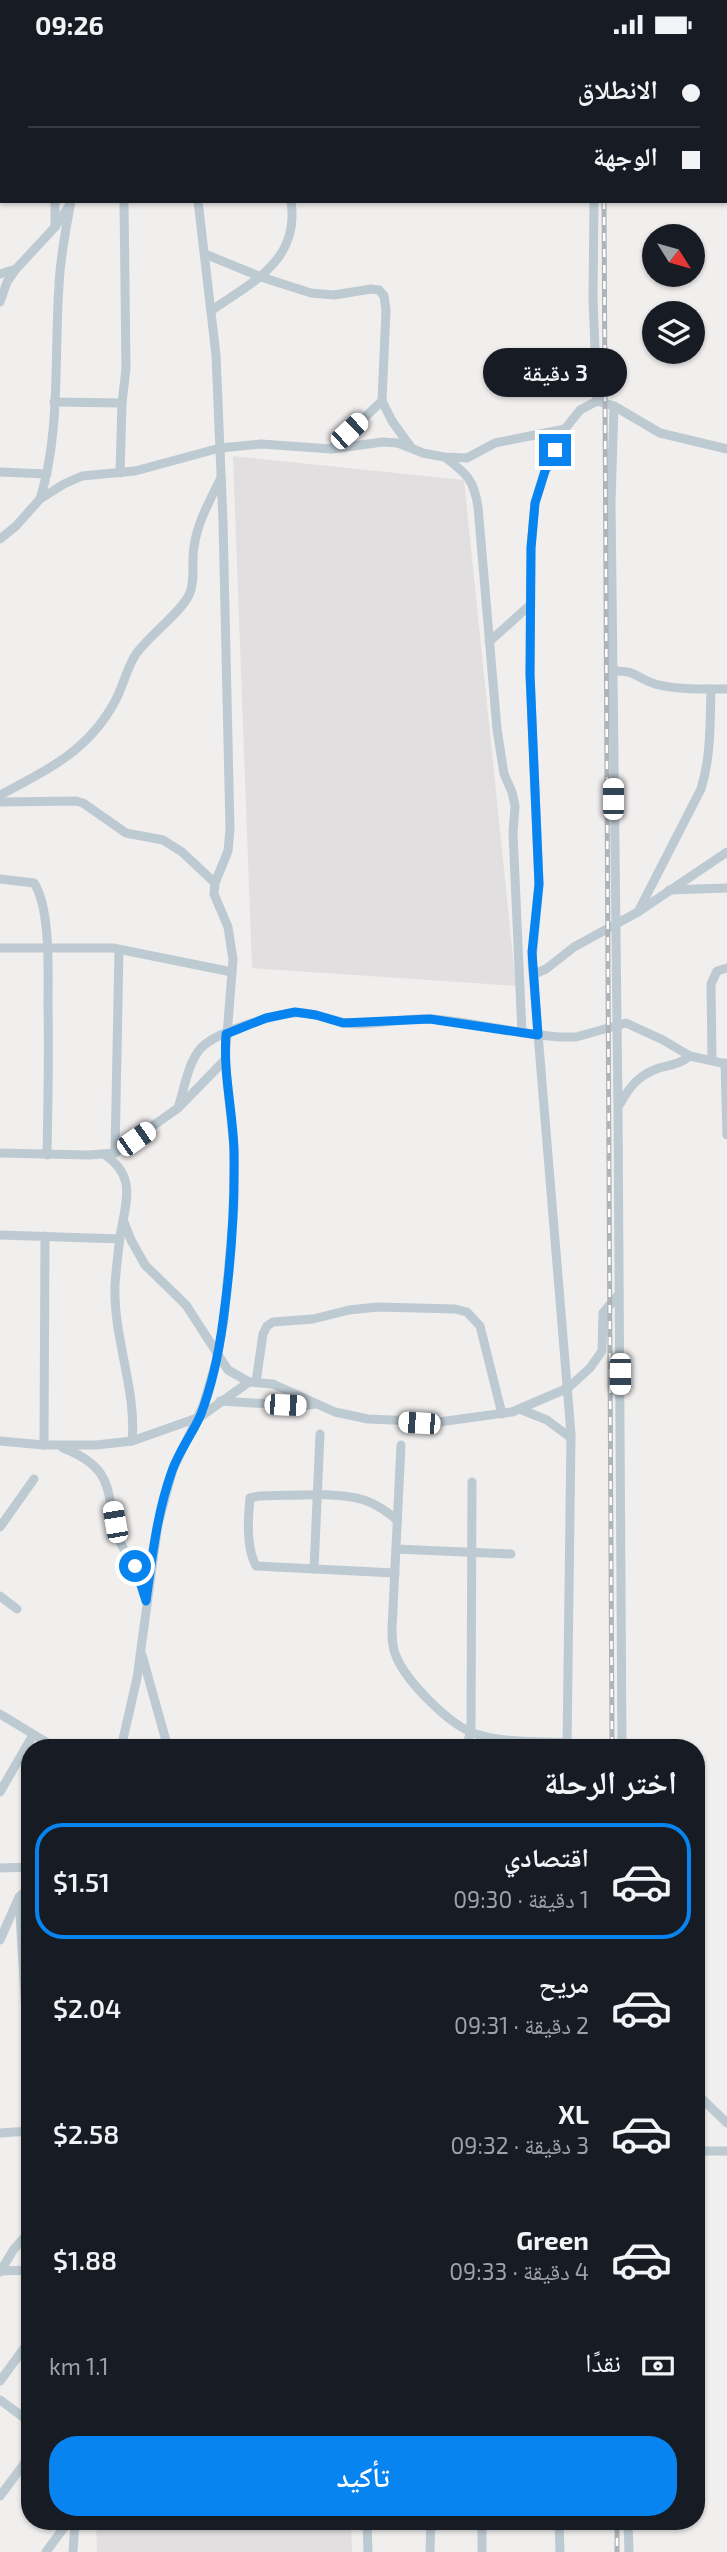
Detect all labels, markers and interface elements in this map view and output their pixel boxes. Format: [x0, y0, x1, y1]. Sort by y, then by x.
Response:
text: 09:26 [35, 9, 104, 40]
text: الانطلاق [578, 73, 658, 104]
text: الوجهة [593, 140, 658, 171]
north arrow [642, 224, 705, 287]
map controls [642, 224, 705, 364]
button: layers [642, 301, 705, 364]
callout: 3 دقيقة [483, 349, 627, 397]
text: 3 دقيقة [522, 358, 588, 386]
car [327, 409, 372, 453]
route end [539, 434, 571, 466]
car [603, 778, 624, 820]
car [113, 1118, 160, 1160]
car [610, 1353, 631, 1395]
car [264, 1394, 307, 1416]
car [398, 1411, 441, 1435]
car [102, 1499, 129, 1545]
route start [119, 1550, 151, 1582]
text: اختر الرحلة [544, 1762, 677, 1800]
text: اقتصادي [504, 1841, 589, 1872]
icon: car [610, 1850, 673, 1913]
text: $1.51 [53, 1866, 110, 1897]
text: 1 دقيقة · 09:30 [453, 1885, 589, 1913]
text: مريح [539, 1967, 589, 1998]
icon: car [610, 1976, 673, 2039]
text: $2.04 [53, 1992, 121, 2023]
text: 2 دقيقة · 09:31 [454, 2011, 589, 2039]
text: XL [558, 2098, 589, 2129]
icon: car [610, 2102, 673, 2165]
text: $2.58 [53, 2118, 119, 2149]
text: 3 دقيقة · 09:32 [450, 2131, 589, 2159]
text: Green [516, 2224, 589, 2255]
icon: car [610, 2228, 673, 2291]
text: $1.88 [53, 2244, 117, 2275]
text: 4 دقيقة · 09:33 [449, 2257, 589, 2285]
text: نقدًا [585, 2346, 621, 2377]
icon: cash [639, 2347, 677, 2385]
text: 1.1 km [49, 2352, 109, 2380]
button: تأكيد [49, 2436, 677, 2516]

